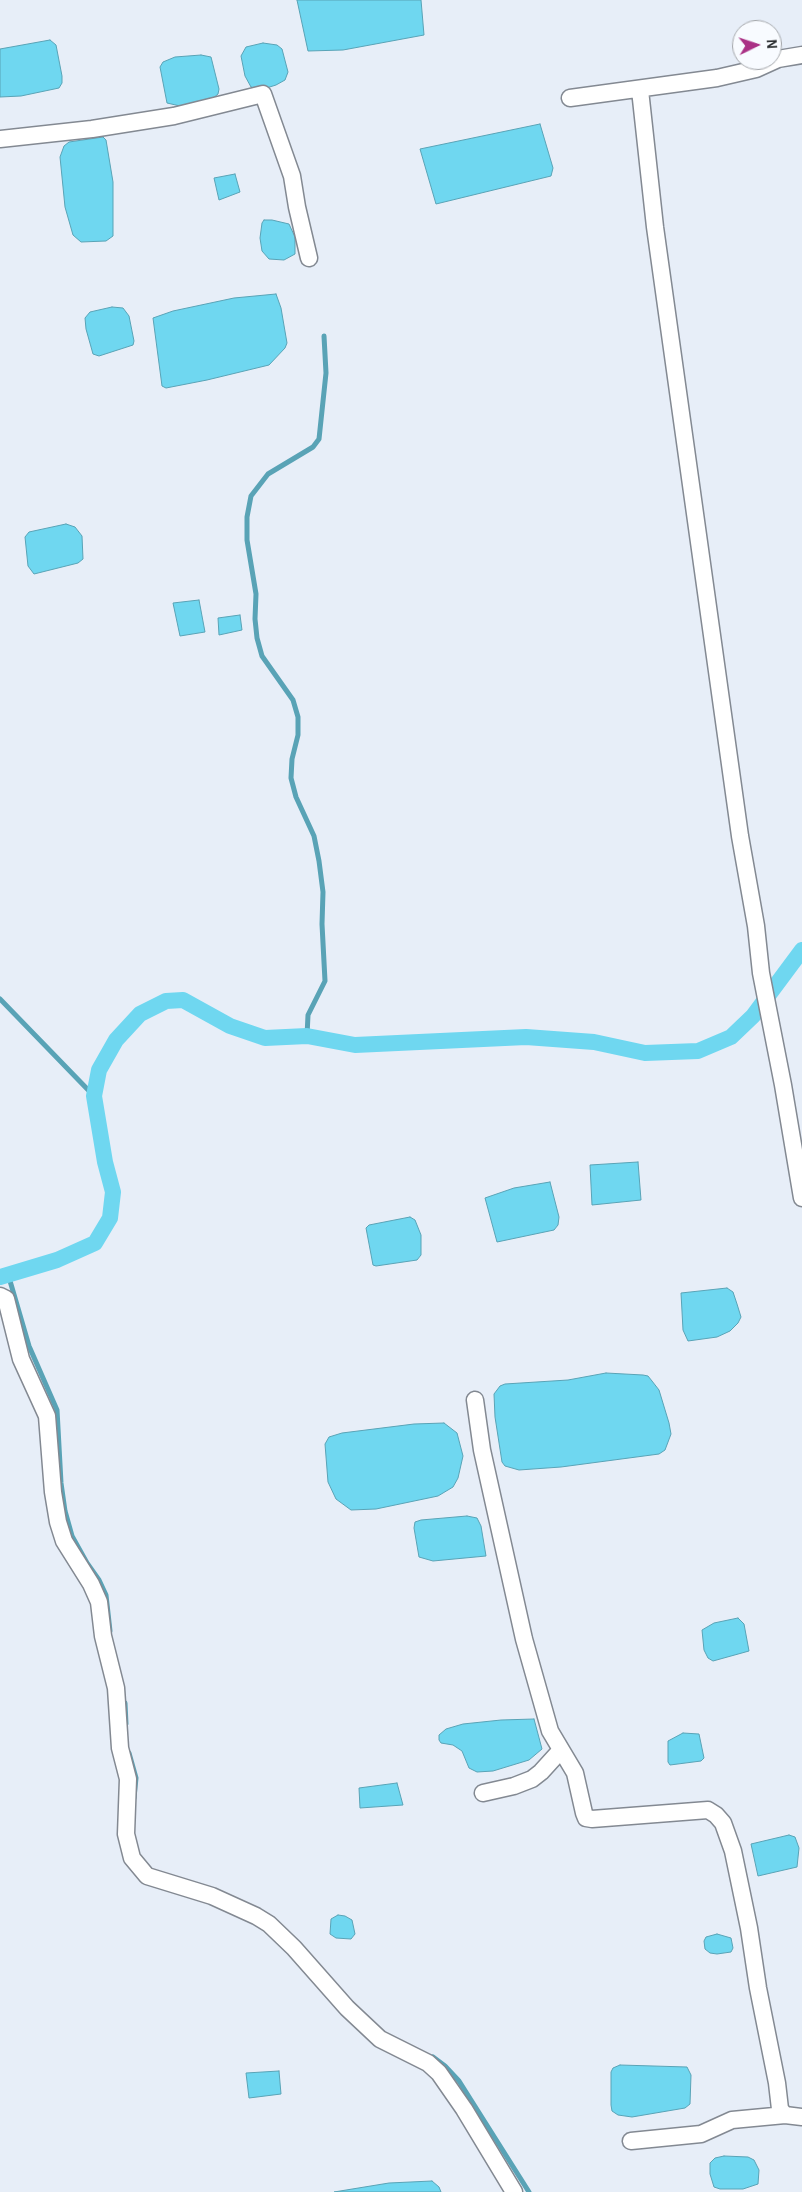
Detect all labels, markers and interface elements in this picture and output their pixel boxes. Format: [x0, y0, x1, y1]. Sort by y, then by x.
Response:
north arrow [732, 20, 782, 70]
text: N [764, 39, 778, 49]

